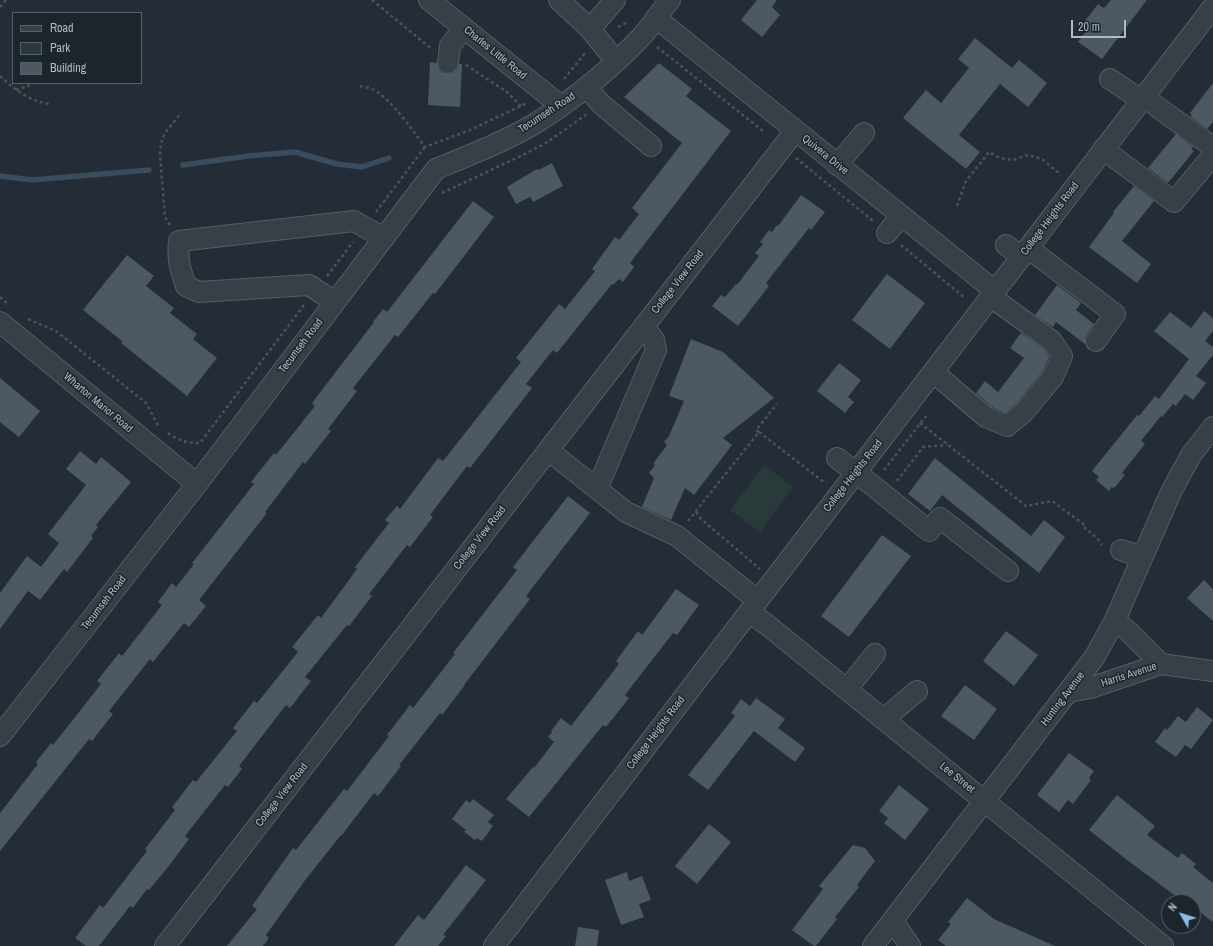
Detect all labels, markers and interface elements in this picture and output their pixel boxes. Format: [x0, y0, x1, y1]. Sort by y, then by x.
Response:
legend [12, 12, 142, 84]
scale bar [1073, 12, 1128, 38]
text: 20 m [1078, 19, 1100, 35]
text: Road [50, 20, 74, 36]
street label: Charles Little Road [461, 24, 529, 82]
text: Park [50, 40, 70, 56]
text: Building [50, 60, 86, 76]
street label: Tecumseh Road [516, 90, 578, 136]
street label: Quivera Drive [799, 132, 851, 178]
street label: College Heights Road [1018, 180, 1082, 258]
street label: College View Road [649, 248, 707, 316]
street label: Tecumseh Road [276, 316, 326, 376]
street label: Wharton Manor Road [61, 370, 135, 436]
street label: College Heights Road [821, 437, 885, 515]
street label: College View Road [451, 504, 509, 572]
street label: Tecumseh Road [79, 573, 129, 633]
street label: Harris Avenue [1100, 660, 1158, 690]
street label: Hunting Avenue [1038, 669, 1088, 729]
street label: College Heights Road [624, 694, 688, 772]
street label: Lee Street [937, 760, 977, 796]
street label: College View Road [253, 761, 311, 829]
north arrow [1161, 894, 1201, 934]
text: N [1165, 900, 1180, 914]

